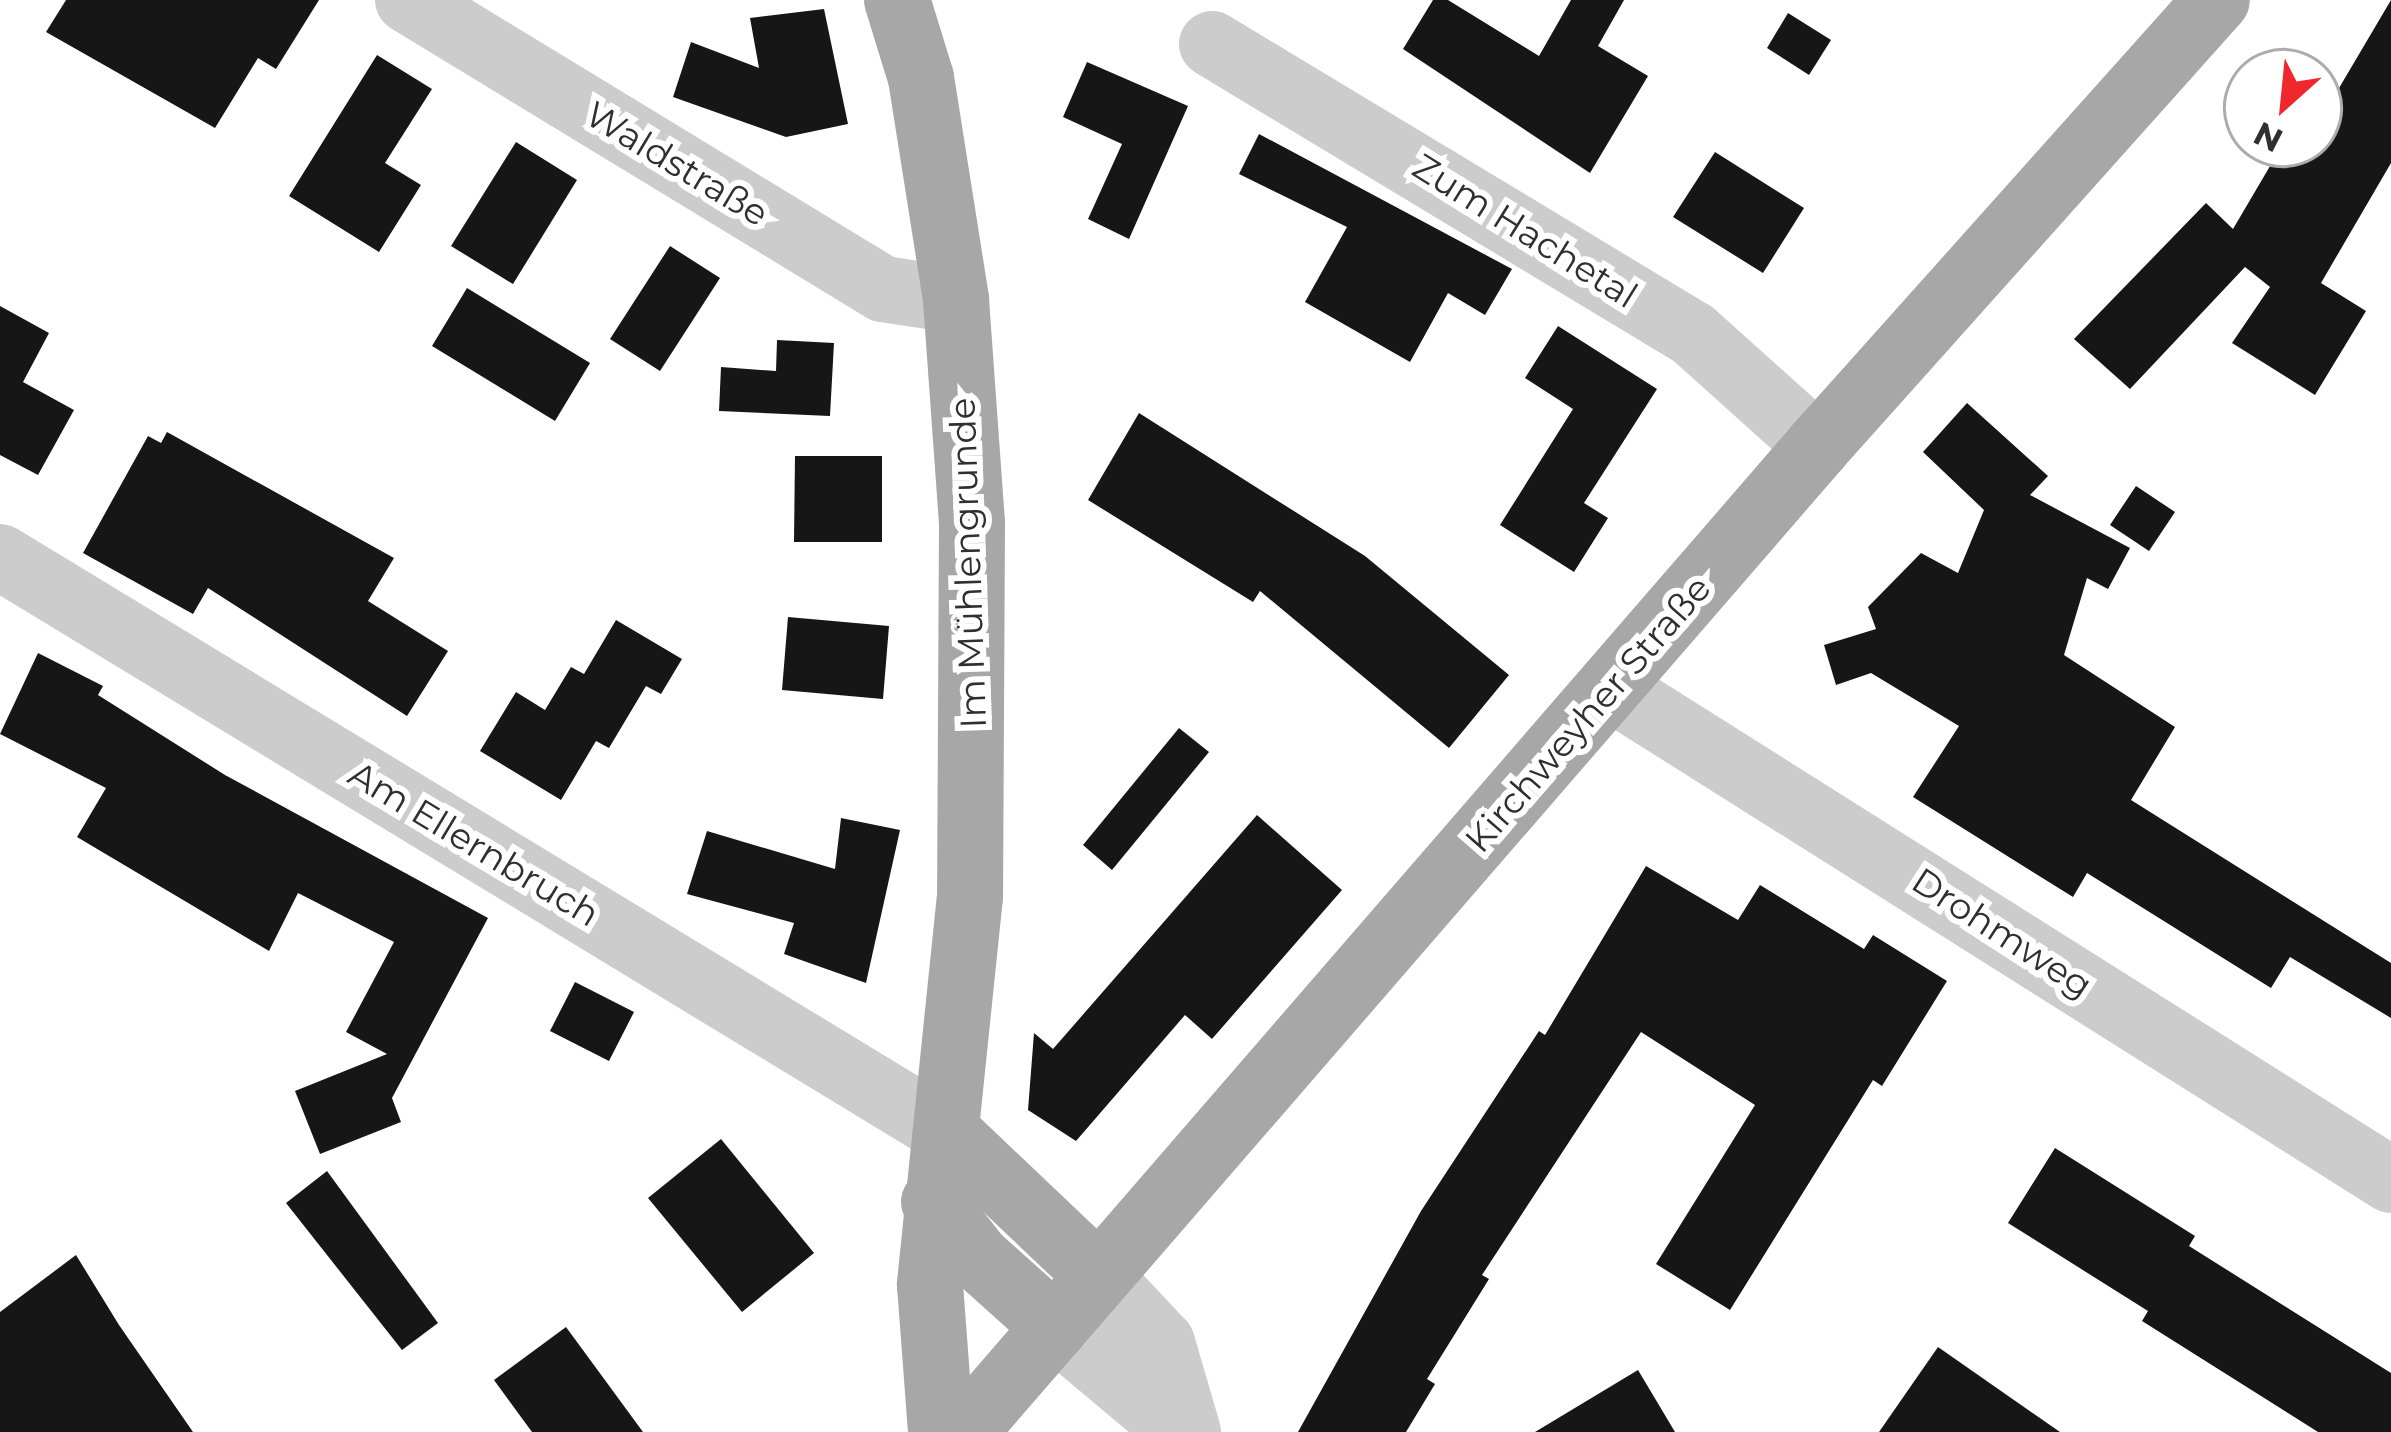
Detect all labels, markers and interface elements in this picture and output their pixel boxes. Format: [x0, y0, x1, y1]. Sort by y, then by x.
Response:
north arrow [2223, 48, 2343, 168]
street label: Waldstraße [578, 93, 776, 235]
text: N [2247, 114, 2289, 161]
street label: Zum Hachetal [1405, 145, 1645, 317]
street label: Im Mühlengrunde [941, 397, 995, 729]
street label: Kirchweyher Straße [1456, 567, 1720, 861]
street label: Am Ellernbruch [341, 752, 607, 936]
street label: Drohmweg [1904, 859, 2100, 1007]

